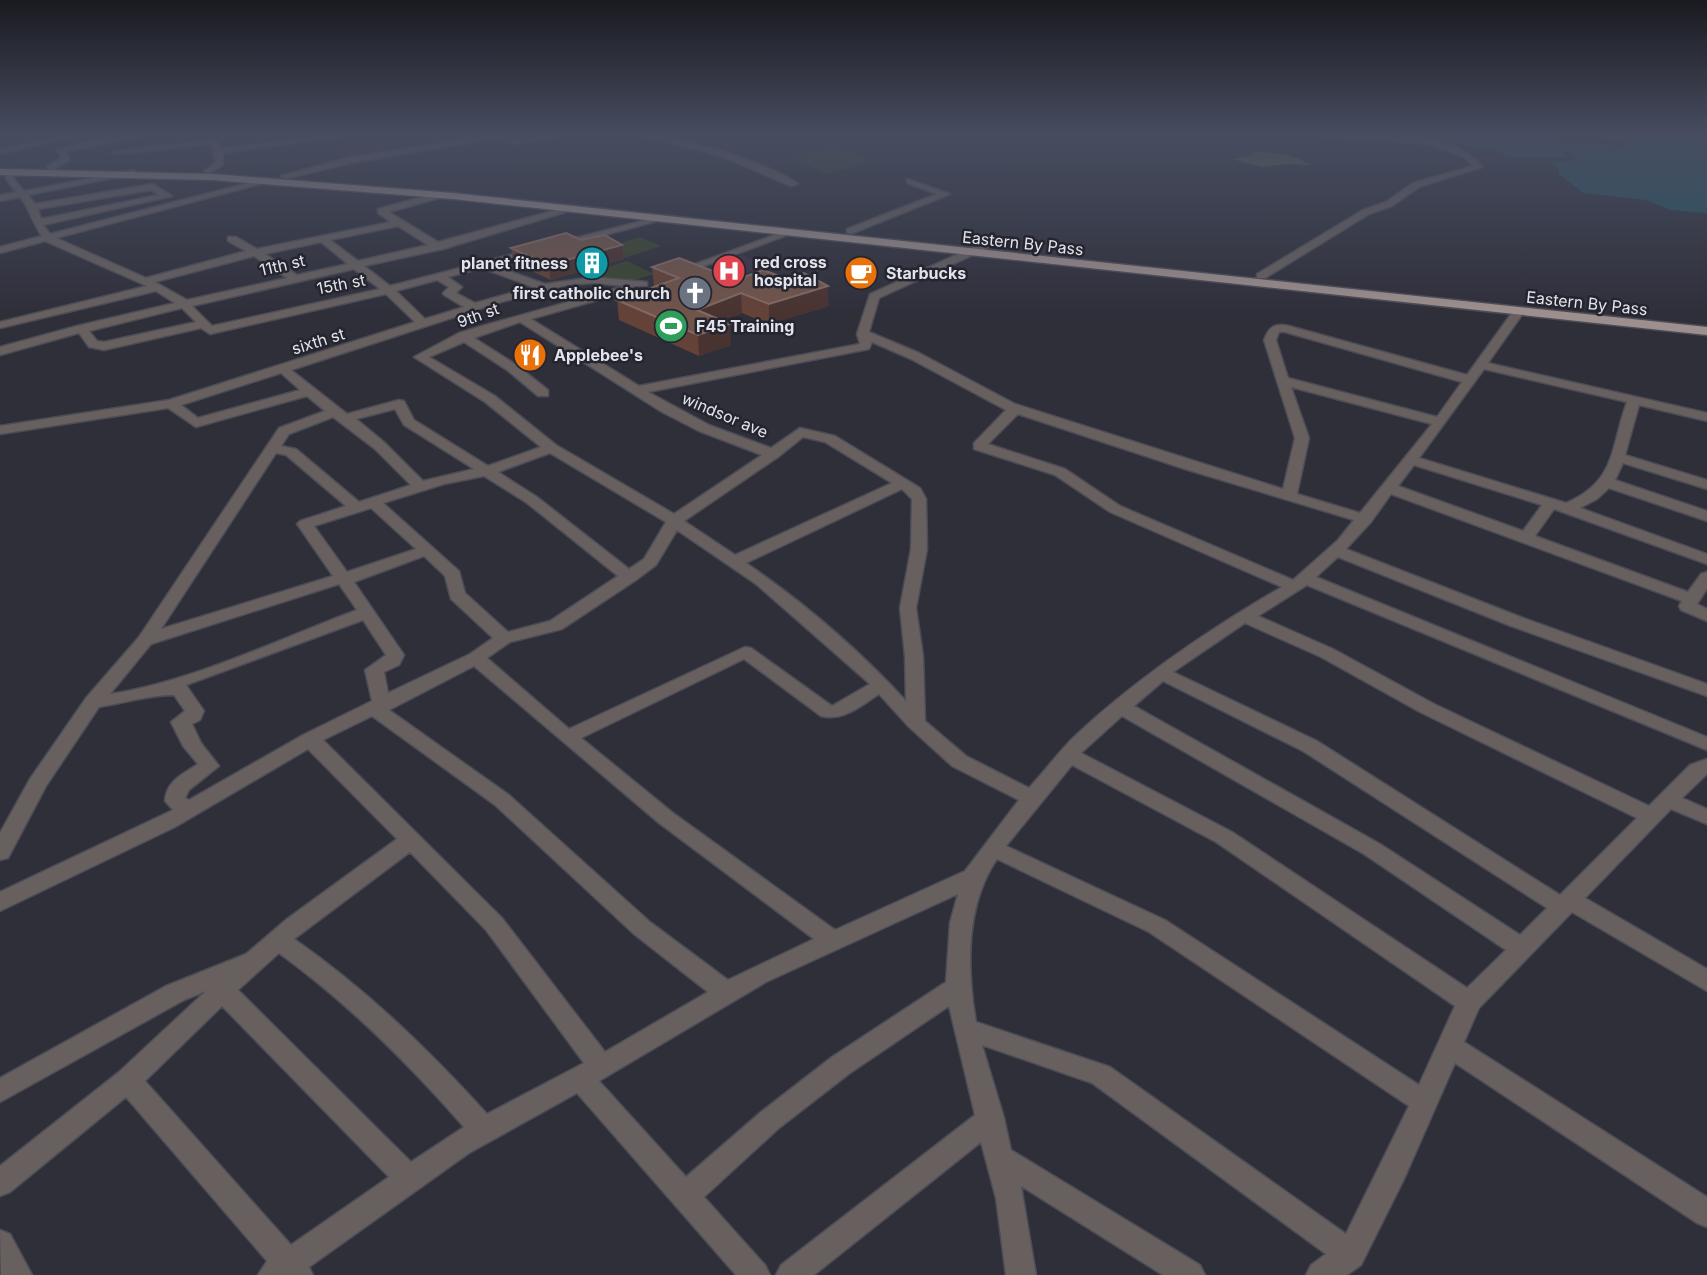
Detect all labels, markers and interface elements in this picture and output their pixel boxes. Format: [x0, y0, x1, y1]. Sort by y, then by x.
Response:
street label: Eastern By Pass [961, 227, 1085, 259]
building icon: planet fitness [573, 244, 611, 282]
street label: 11th st [257, 250, 307, 280]
hospital icon: red cross hospital [710, 252, 748, 290]
place label: red cross hospital [754, 252, 827, 290]
place label: planet fitness [461, 253, 568, 273]
cafe icon: Starbucks [842, 254, 880, 292]
place label: Starbucks [886, 263, 966, 283]
street label: 15th st [315, 269, 367, 299]
church icon: first catholic church [676, 274, 714, 312]
place label: first catholic church [513, 283, 670, 303]
street label: Eastern By Pass [1525, 287, 1649, 319]
street label: 9th st [454, 298, 502, 332]
sports icon: F45 Training [652, 307, 690, 345]
place label: F45 Training [696, 316, 794, 336]
street label: sixth st [289, 324, 347, 358]
restaurant icon: Applebee's [511, 336, 549, 374]
place label: Applebee's [554, 345, 643, 365]
street label: windsor ave [679, 388, 771, 442]

